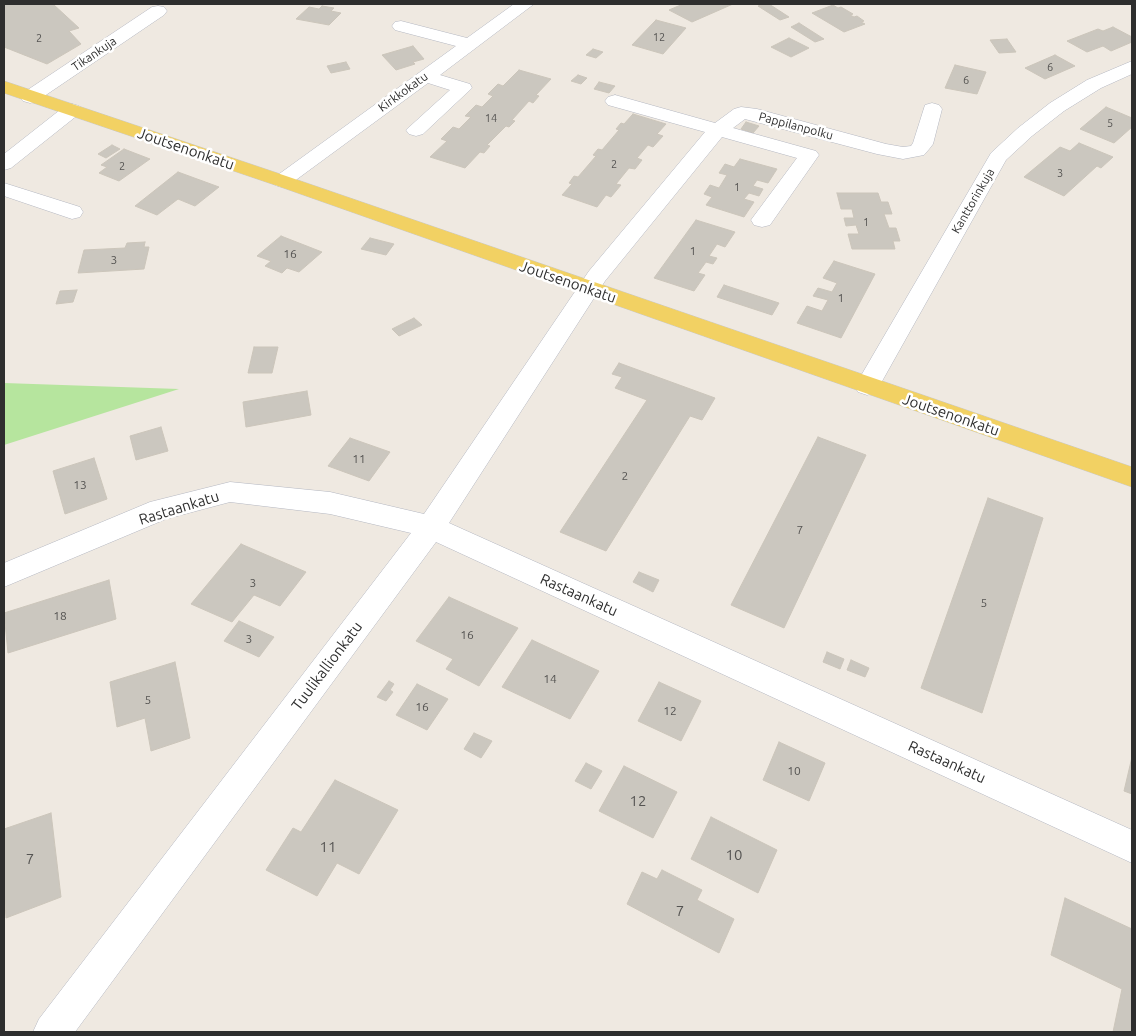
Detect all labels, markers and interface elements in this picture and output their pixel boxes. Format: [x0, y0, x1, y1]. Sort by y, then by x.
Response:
house number: 12 [653, 30, 665, 44]
house number: 2 [36, 31, 42, 45]
street label: Tikankuja [69, 34, 119, 74]
house number: 6 [1047, 60, 1053, 74]
street label: Kirkkokatu [375, 69, 431, 115]
house number: 6 [963, 73, 969, 87]
street label: Pappilanpolku [757, 109, 835, 143]
house number: 14 [485, 111, 497, 125]
house number: 5 [1107, 116, 1113, 130]
street label: Joutsenonkatu [135, 124, 237, 174]
house number: 2 [611, 157, 617, 171]
house number: 2 [119, 159, 125, 173]
street label: Kanttorinkuja [949, 166, 997, 236]
house number: 3 [1057, 166, 1063, 180]
house number: 1 [734, 180, 740, 194]
house number: 1 [863, 215, 869, 229]
house number: 1 [690, 244, 696, 258]
house number: 16 [283, 247, 297, 261]
house number: 3 [111, 253, 117, 267]
street label: Joutsenonkatu [517, 257, 619, 307]
house number: 1 [838, 291, 844, 305]
street label: Joutsenonkatu [900, 390, 1002, 440]
house number: 11 [352, 452, 366, 466]
house number: 2 [622, 469, 628, 483]
house number: 13 [73, 478, 87, 492]
street label: Rastaankatu [137, 487, 221, 529]
house number: 7 [797, 523, 803, 537]
street label: Rastaankatu [537, 570, 621, 620]
house number: 3 [250, 576, 256, 590]
house number: 5 [981, 596, 987, 610]
house number: 18 [53, 609, 67, 623]
street label: Tuulikallionkatu [288, 618, 366, 714]
house number: 16 [460, 628, 474, 642]
house number: 3 [246, 632, 252, 646]
house number: 14 [543, 672, 557, 686]
house number: 5 [145, 693, 151, 707]
house number: 16 [415, 700, 429, 714]
house number: 12 [663, 704, 677, 718]
street label: Rastaankatu [905, 737, 989, 787]
house number: 10 [787, 764, 801, 778]
house number: 12 [630, 792, 646, 810]
house number: 11 [320, 838, 336, 856]
house number: 10 [726, 846, 742, 864]
house number: 7 [26, 850, 34, 868]
house number: 7 [676, 902, 684, 920]

